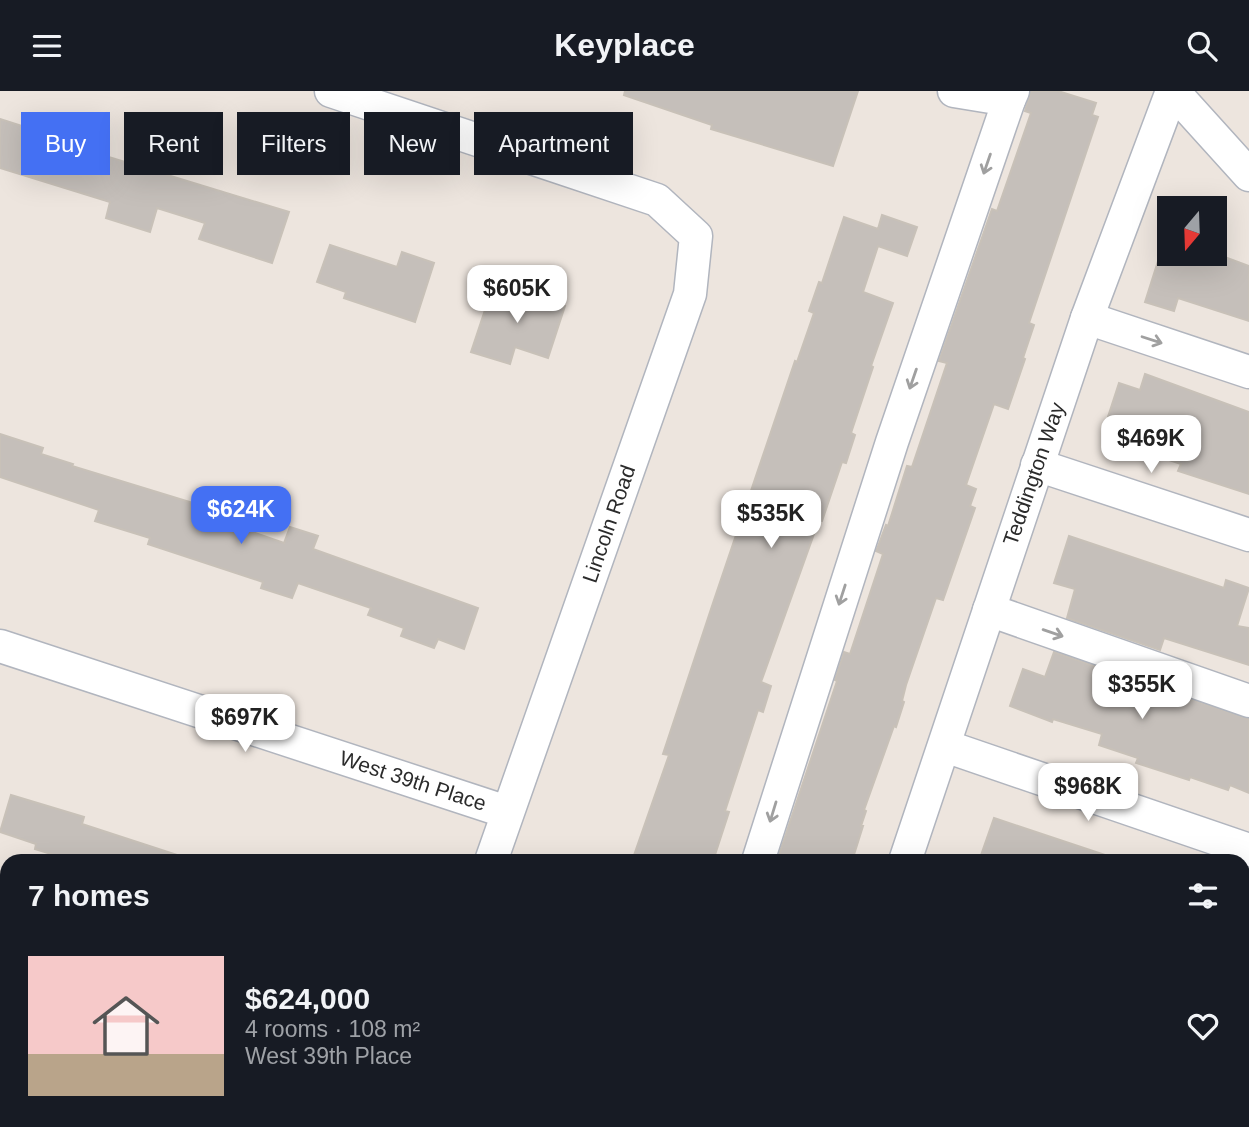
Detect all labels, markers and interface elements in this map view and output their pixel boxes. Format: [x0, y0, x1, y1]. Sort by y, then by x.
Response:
icon: menu [28, 27, 66, 65]
text: Keyplace [554, 27, 695, 63]
icon: search [1183, 27, 1221, 65]
chip: Buy [21, 112, 110, 175]
chip: Rent [124, 112, 223, 175]
chip: Filters [237, 112, 350, 175]
chip: New [364, 112, 460, 175]
chip: Apartment [474, 112, 633, 175]
one-way arrow [980, 153, 992, 175]
north arrow [1157, 196, 1227, 266]
map controls [1157, 196, 1227, 266]
pin: $605K [468, 265, 566, 325]
text: $605K [483, 275, 551, 301]
one-way arrow [1140, 335, 1162, 347]
one-way arrow [906, 368, 918, 390]
street label: Teddington Way [998, 399, 1069, 548]
pin: $469K [1102, 415, 1200, 475]
text: $469K [1117, 425, 1185, 451]
street label: Lincoln Road [578, 462, 639, 586]
pin: $624K [192, 487, 290, 546]
pin: $535K [722, 491, 820, 550]
text: $624K [207, 496, 275, 522]
text: $535K [737, 500, 805, 526]
one-way arrow [835, 584, 847, 606]
one-way arrow [1042, 628, 1064, 640]
pin: $355K [1093, 661, 1191, 721]
text: $355K [1108, 671, 1176, 697]
pin: $697K [196, 695, 294, 754]
text: $697K [211, 704, 279, 730]
street label: West 39th Place [337, 746, 489, 815]
pin: $968K [1039, 763, 1137, 823]
text: $968K [1054, 773, 1122, 799]
one-way arrow [765, 801, 778, 823]
icon: filters [1184, 877, 1222, 915]
text: 7 homes [28, 879, 150, 912]
text: $624,000 [245, 982, 370, 1015]
icon: home [84, 984, 168, 1068]
icon: heart [1184, 1007, 1222, 1045]
text: 4 rooms · 108 m² [245, 1016, 420, 1042]
text: West 39th Place [245, 1043, 412, 1069]

